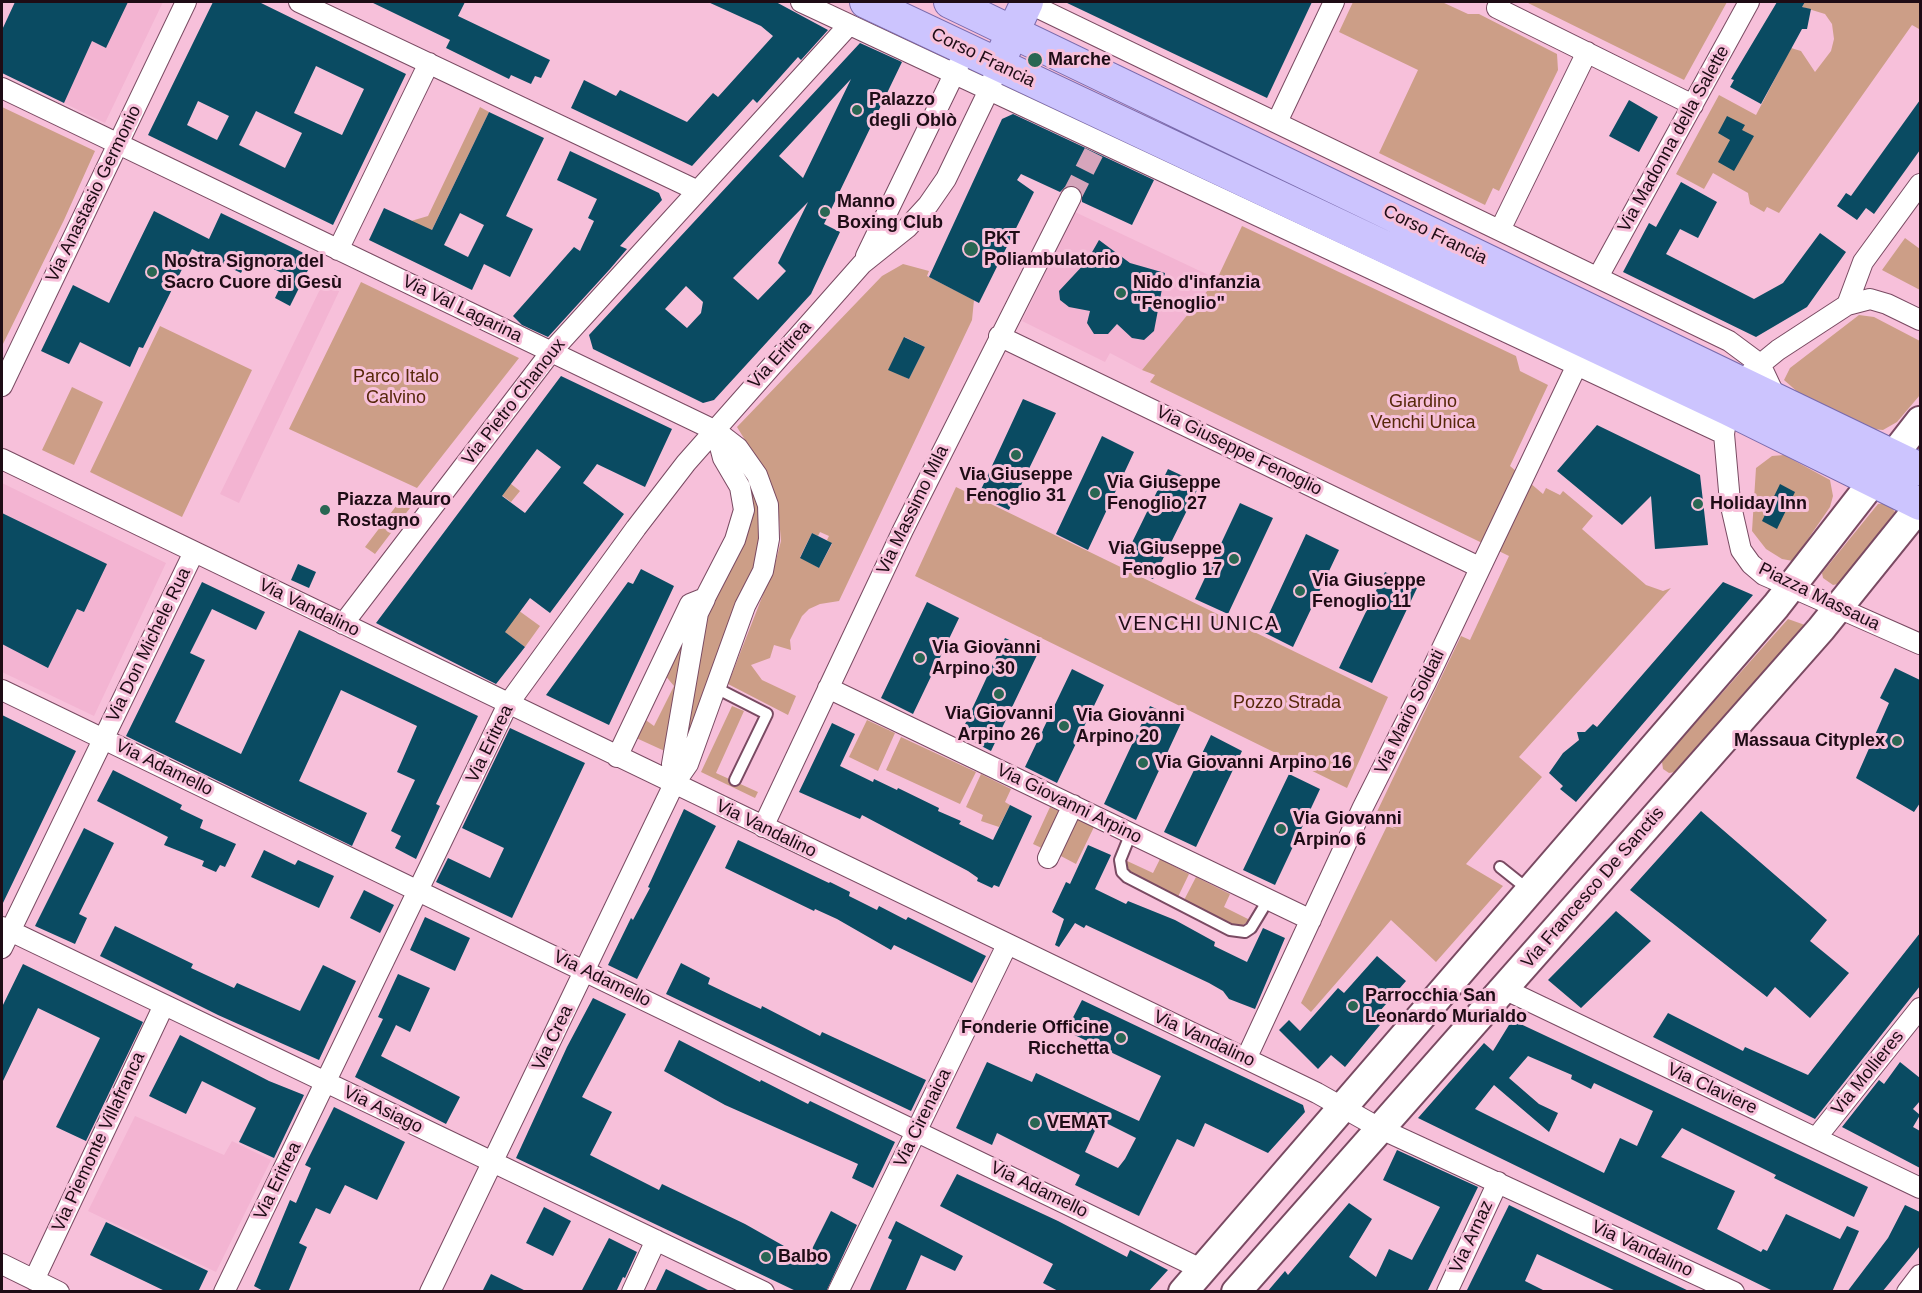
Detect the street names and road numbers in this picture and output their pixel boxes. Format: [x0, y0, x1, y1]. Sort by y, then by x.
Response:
street label: Corso Francia [927, 24, 1039, 92]
street label: Via Madonna della Salette [1614, 42, 1734, 236]
street label: Via Anastasio Germonio [42, 102, 146, 286]
street label: Corso Francia [1379, 201, 1491, 269]
street label: Via Val Lagarina [399, 271, 525, 347]
street label: Via Eritrea [744, 317, 816, 393]
street label: Via Pietro Chanoux [458, 334, 570, 470]
street label: Via Giuseppe Fenoglio [1153, 401, 1325, 501]
street label: Via Massimo Mila [872, 442, 954, 578]
street label: Piazza Massaua [1755, 558, 1883, 636]
street label: Via Don Michele Rua [102, 564, 196, 726]
street label: Via Vandalino [255, 574, 363, 642]
street label: Via Mario Soldati [1371, 646, 1449, 778]
street label: Via Eritrea [462, 702, 518, 786]
street label: Via Adamello [112, 735, 216, 801]
street label: Via Giovanni Arpino [993, 759, 1145, 849]
street label: Via Vandalino [712, 795, 820, 863]
street label: Via Francesco De Sanctis [1517, 803, 1669, 973]
street label: Via Adamello [550, 946, 654, 1012]
street label: Via Crea [528, 1002, 578, 1074]
street label: Via Vandalino [1150, 1006, 1258, 1072]
street label: Via Mollieres [1827, 1026, 1909, 1120]
street label: Via Piemonte Villafranca [48, 1049, 150, 1235]
street label: Via Claviere [1664, 1059, 1760, 1119]
street label: Via Cirenaica [890, 1065, 956, 1171]
street label: Via Asiago [340, 1082, 426, 1138]
street label: Via Eritrea [250, 1139, 306, 1223]
street label: Via Adamello [987, 1157, 1091, 1223]
street label: Via Arnaz [1446, 1197, 1498, 1277]
street label: Via Vandalino [1588, 1216, 1696, 1282]

